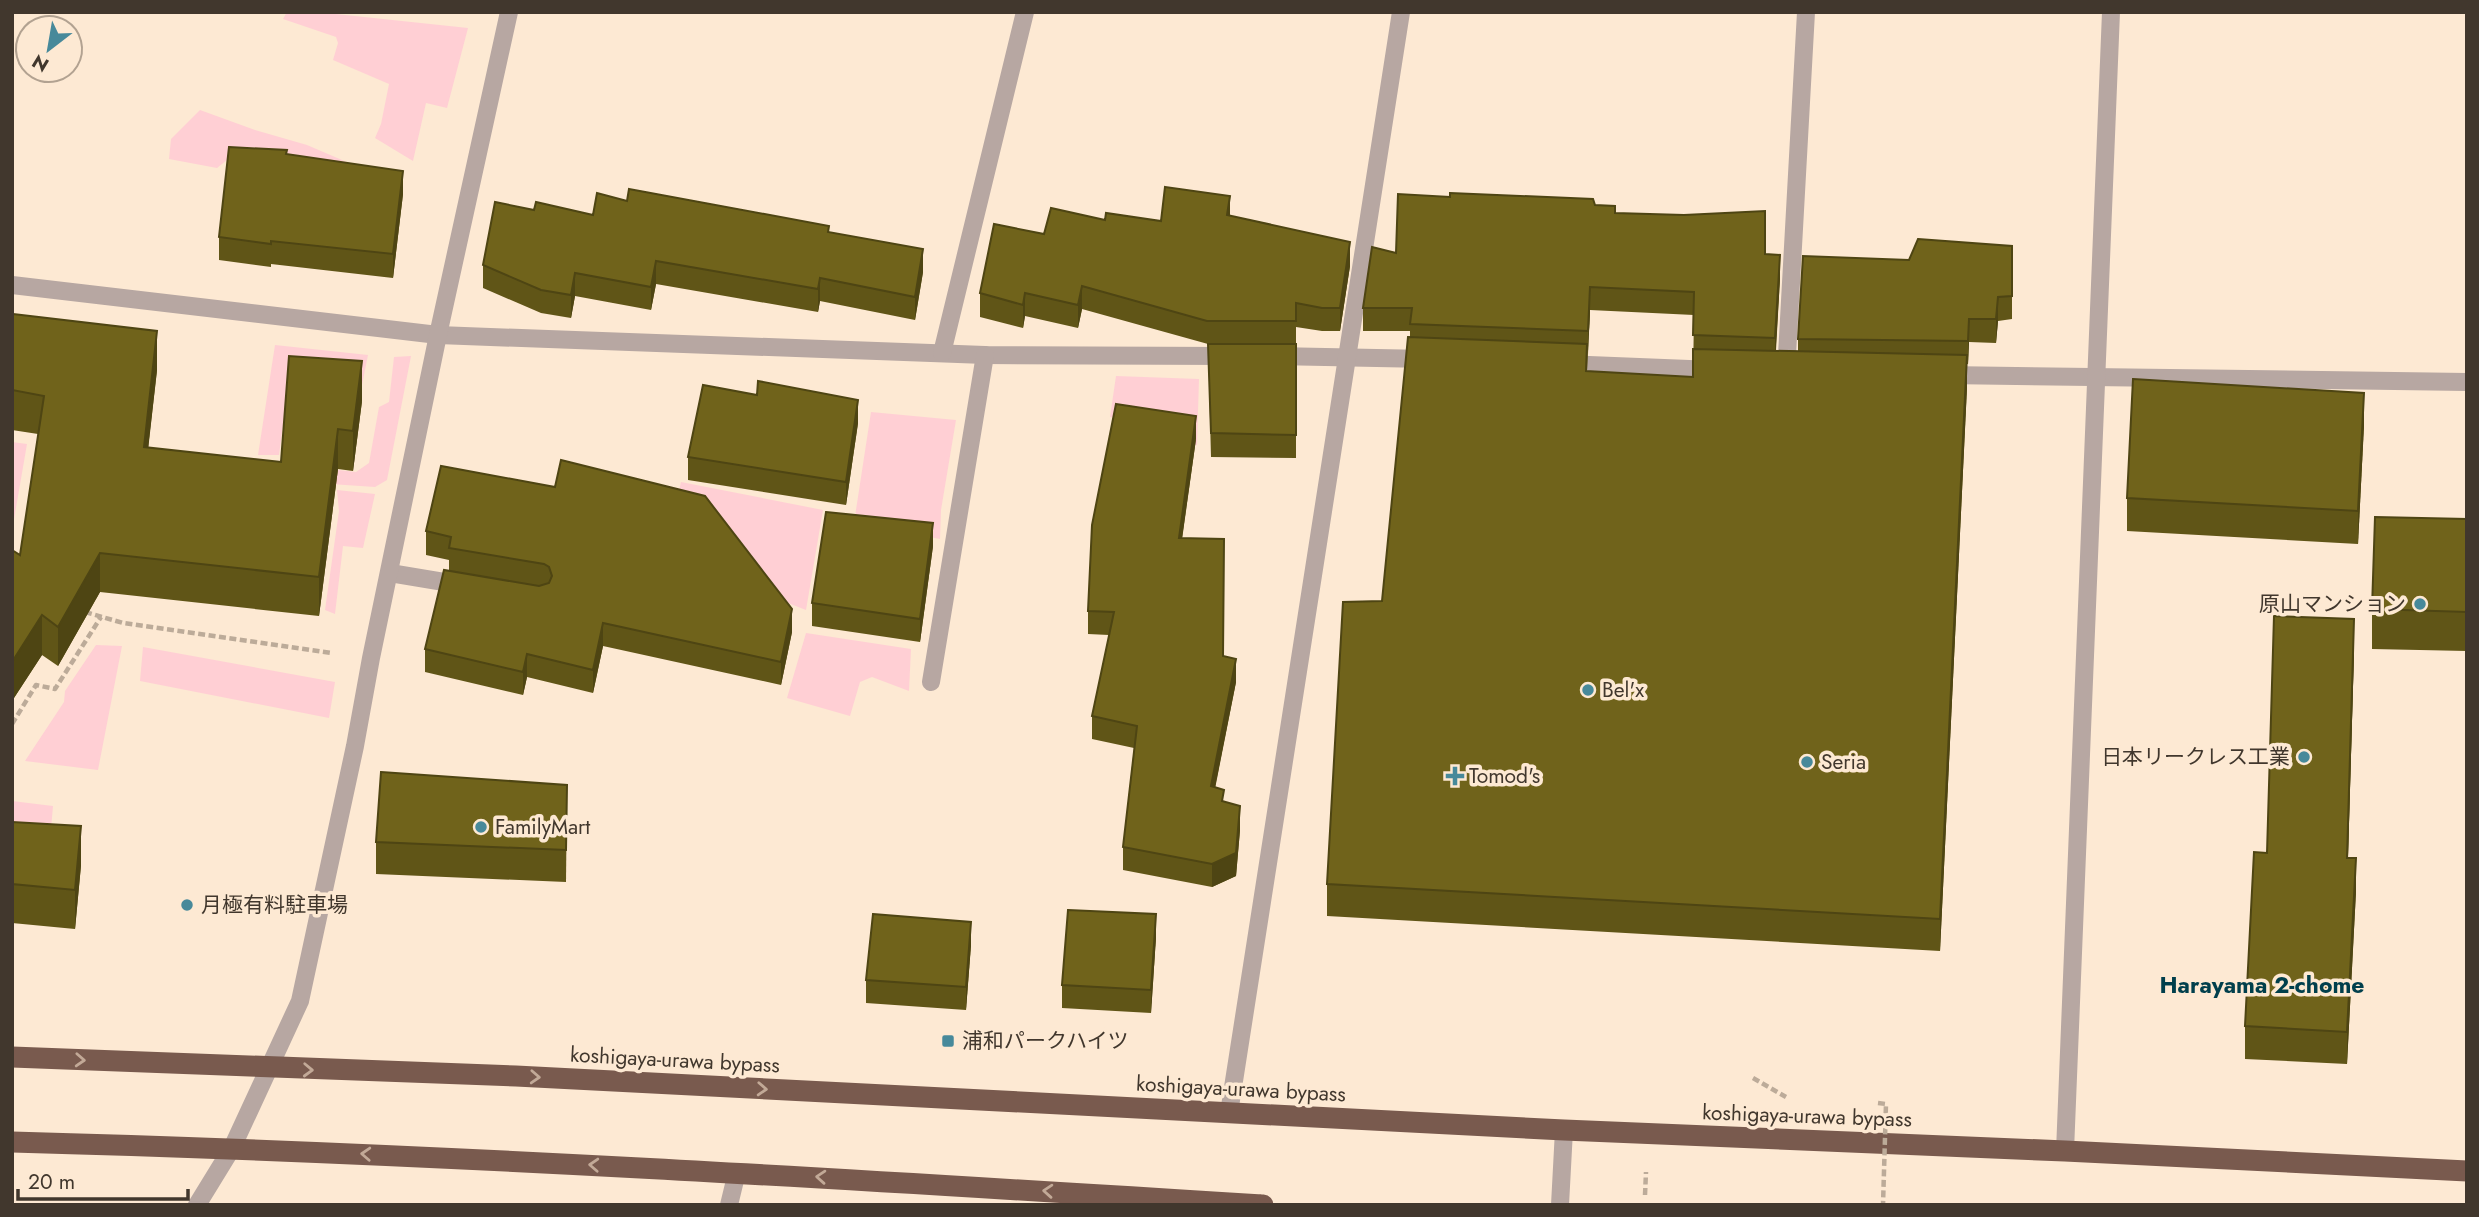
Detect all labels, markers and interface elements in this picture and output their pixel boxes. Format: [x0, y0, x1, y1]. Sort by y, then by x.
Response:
north arrow [14, 14, 84, 84]
text: N [27, 48, 54, 79]
place label: 原山マンション [2259, 589, 2406, 619]
marker: 原山マンション [2412, 596, 2428, 612]
place label: Bel'x [1602, 675, 1644, 705]
marker: Bel'x [1580, 682, 1596, 698]
place label: 日本リークレス工業 [2101, 742, 2290, 772]
place label: Seria [1821, 747, 1866, 777]
marker: 日本リークレス工業 [2296, 749, 2312, 765]
marker: Seria [1799, 754, 1815, 770]
place label: Tomod's [1469, 761, 1540, 791]
marker: Tomod's [1447, 768, 1463, 784]
place label: FamilyMart [495, 812, 590, 842]
marker: FamilyMart [473, 819, 489, 835]
place label: 月極有料駐車場 [201, 890, 348, 920]
marker: 月極有料駐車場 [179, 897, 195, 913]
district label: Harayama 2-chome [2160, 968, 2365, 1002]
place label: 浦和パークハイツ [962, 1026, 1129, 1056]
marker: 浦和パークハイツ [940, 1033, 956, 1049]
street label: koshigaya-urawa bypass [569, 1040, 781, 1080]
one-way arrow [75, 1053, 86, 1068]
one-way arrow [302, 1062, 313, 1077]
one-way arrow [530, 1069, 541, 1084]
street label: koshigaya-urawa bypass [1135, 1069, 1347, 1109]
one-way arrow [757, 1081, 768, 1096]
street label: koshigaya-urawa bypass [1702, 1097, 1912, 1135]
one-way arrow [361, 1147, 372, 1162]
scale bar [18, 1158, 187, 1202]
one-way arrow [588, 1158, 599, 1173]
text: 20 m [28, 1167, 75, 1197]
one-way arrow [815, 1170, 826, 1185]
one-way arrow [1042, 1184, 1053, 1199]

